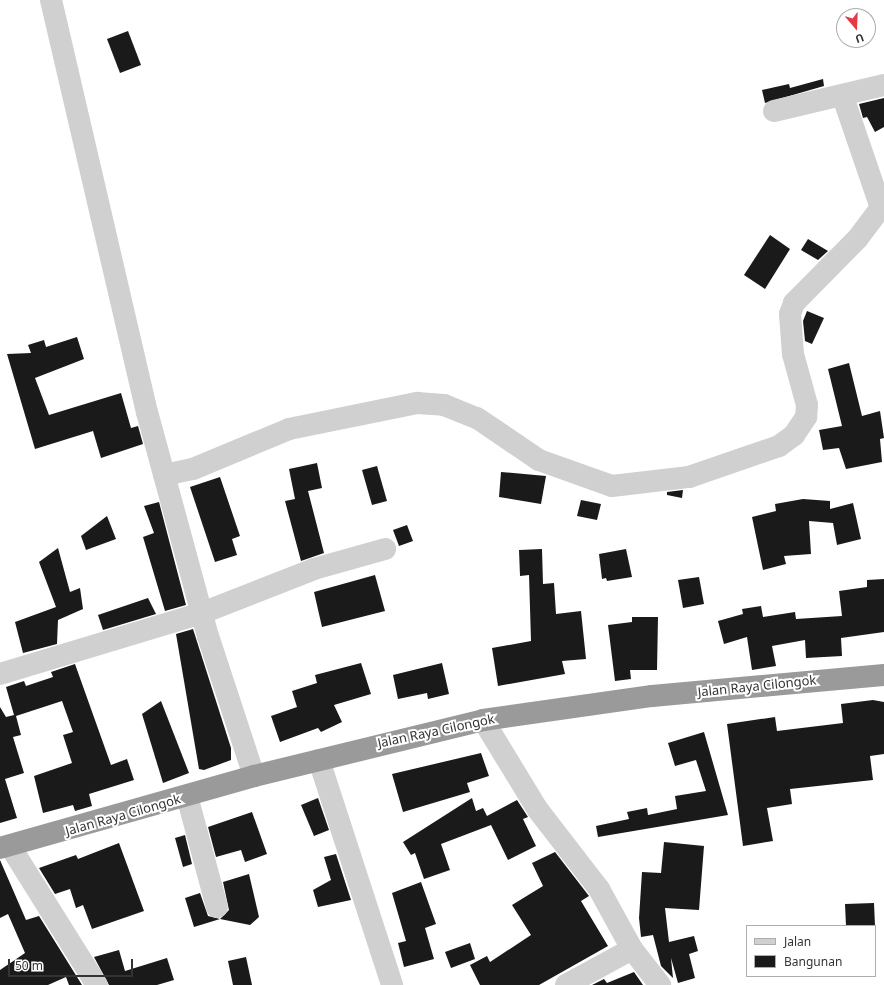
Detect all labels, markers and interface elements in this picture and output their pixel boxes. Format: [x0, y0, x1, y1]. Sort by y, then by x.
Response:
north arrow [836, 8, 876, 48]
text: U [853, 30, 866, 47]
street label: Jalan Raya Cilongok [697, 672, 817, 700]
street label: Jalan Raya Cilongok [376, 711, 496, 751]
street label: Jalan Raya Cilongok [64, 791, 182, 839]
legend [746, 925, 876, 977]
text: Jalan [784, 933, 811, 950]
scale bar [10, 951, 135, 977]
text: Bangunan [784, 953, 842, 970]
text: 50 m [15, 957, 43, 974]

